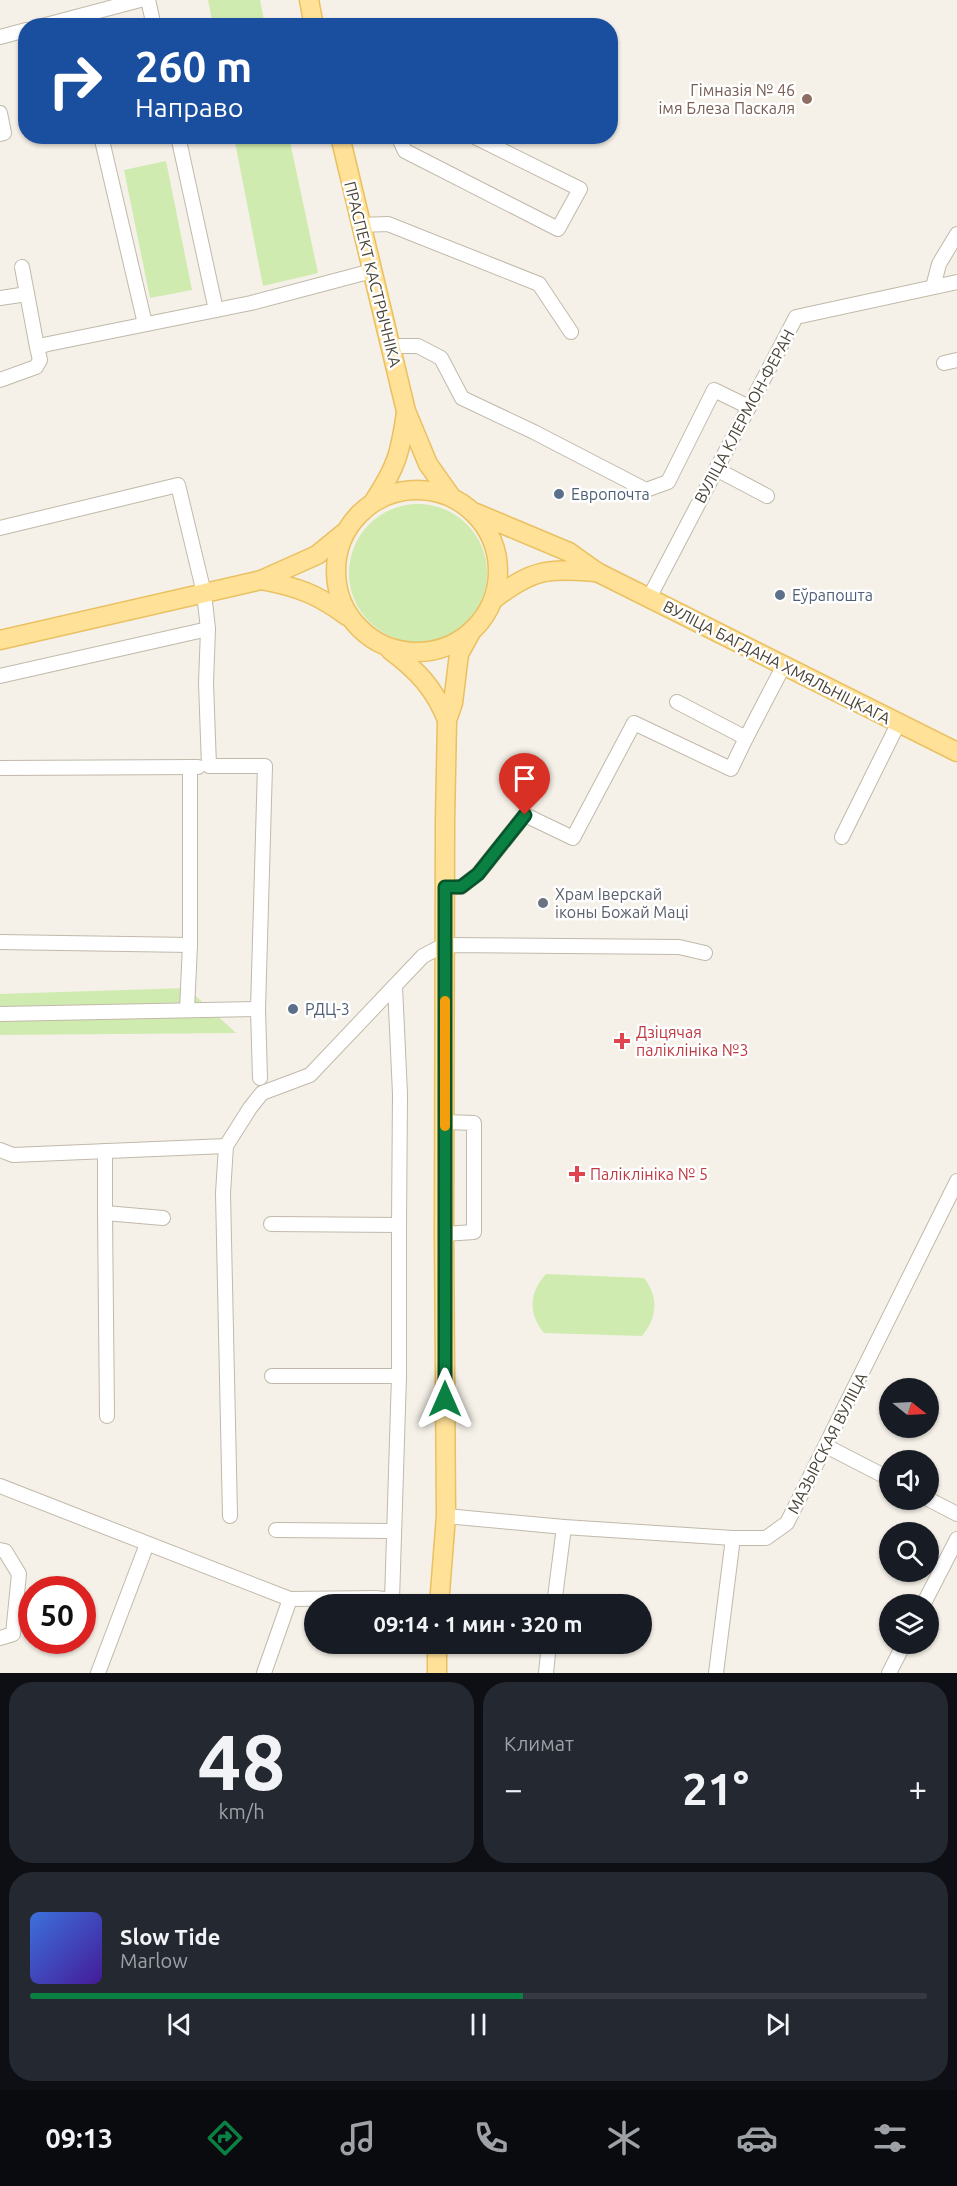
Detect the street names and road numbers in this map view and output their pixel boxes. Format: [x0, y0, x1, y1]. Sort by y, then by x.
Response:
street label: ПРАСПЕКТ КАСТРЫЧНІКА [341, 179, 405, 369]
street label: ВУЛІЦА КЛЕРМОН-ФЕРАН [690, 326, 798, 506]
street label: ВУЛІЦА БАГДАНА ХМЯЛЬНІЦКАГА [660, 597, 894, 728]
street label: МАЗЫРСКАЯ ВУЛІЦА [784, 1369, 871, 1517]

